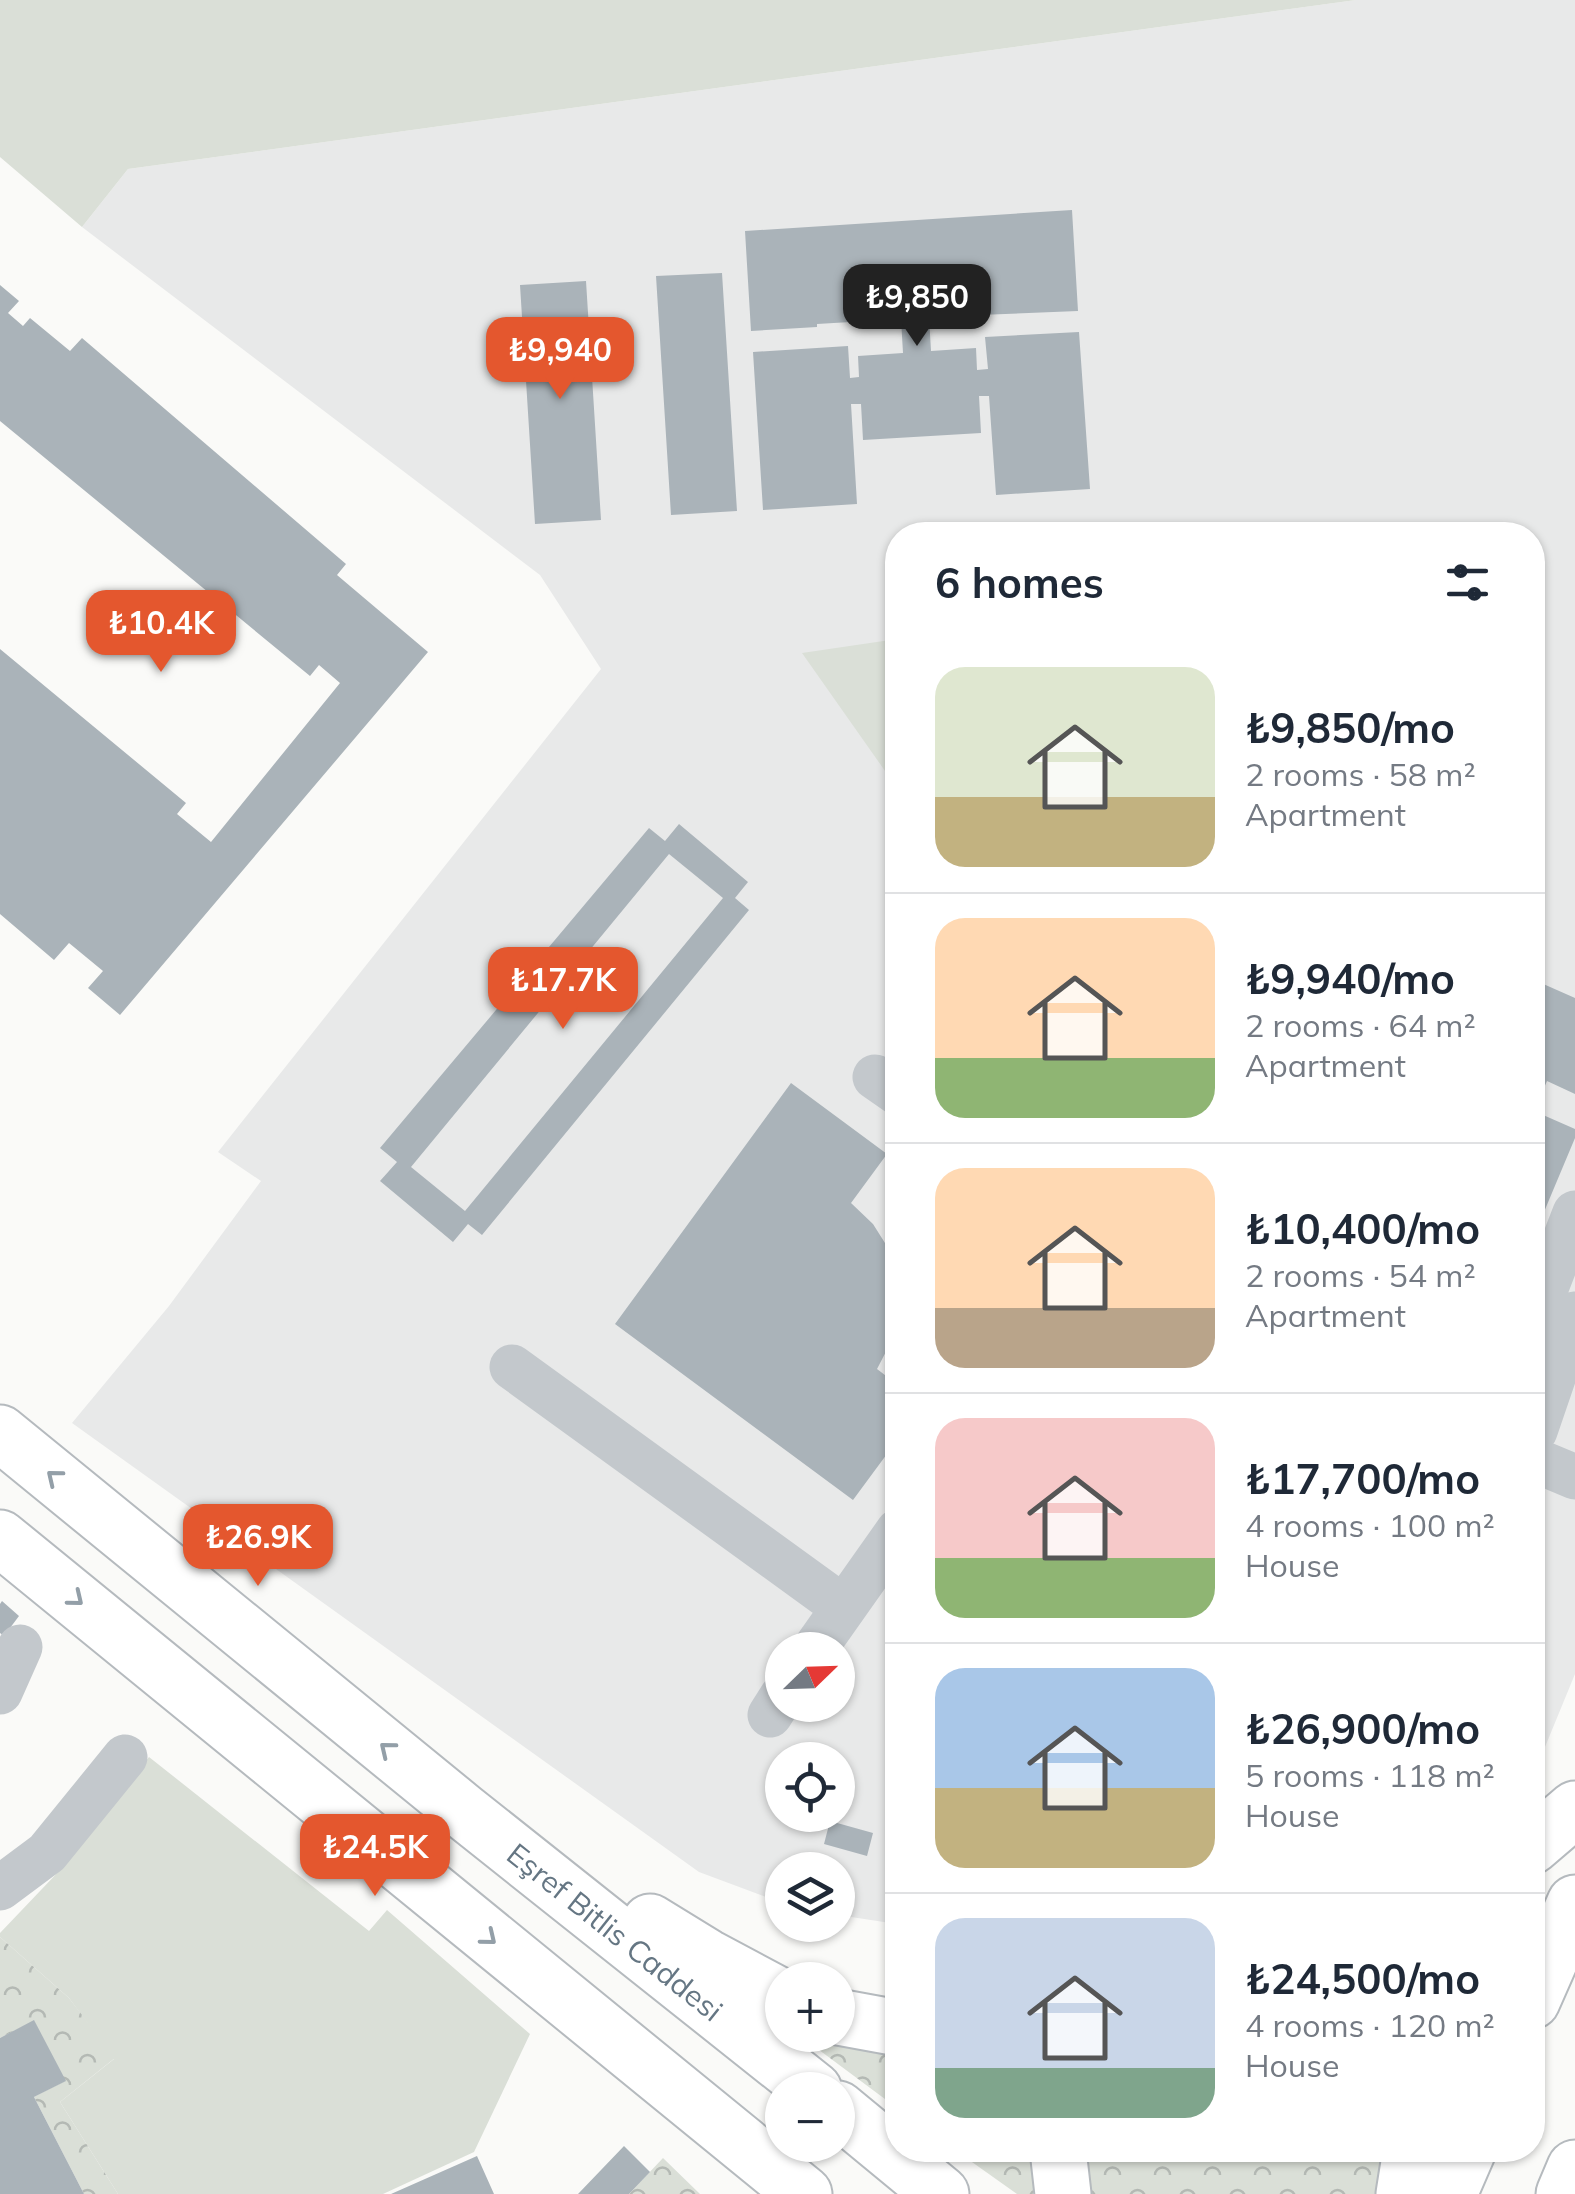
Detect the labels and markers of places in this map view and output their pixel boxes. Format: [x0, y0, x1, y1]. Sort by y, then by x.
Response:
pin: ₺9,850 [836, 264, 998, 349]
pin: ₺9,940 [479, 317, 641, 402]
pin: ₺10.4K [80, 590, 242, 675]
pin: ₺17.7K [482, 947, 644, 1032]
pin: ₺26.9K [177, 1504, 339, 1589]
pin: ₺24.5K [294, 1814, 456, 1899]

